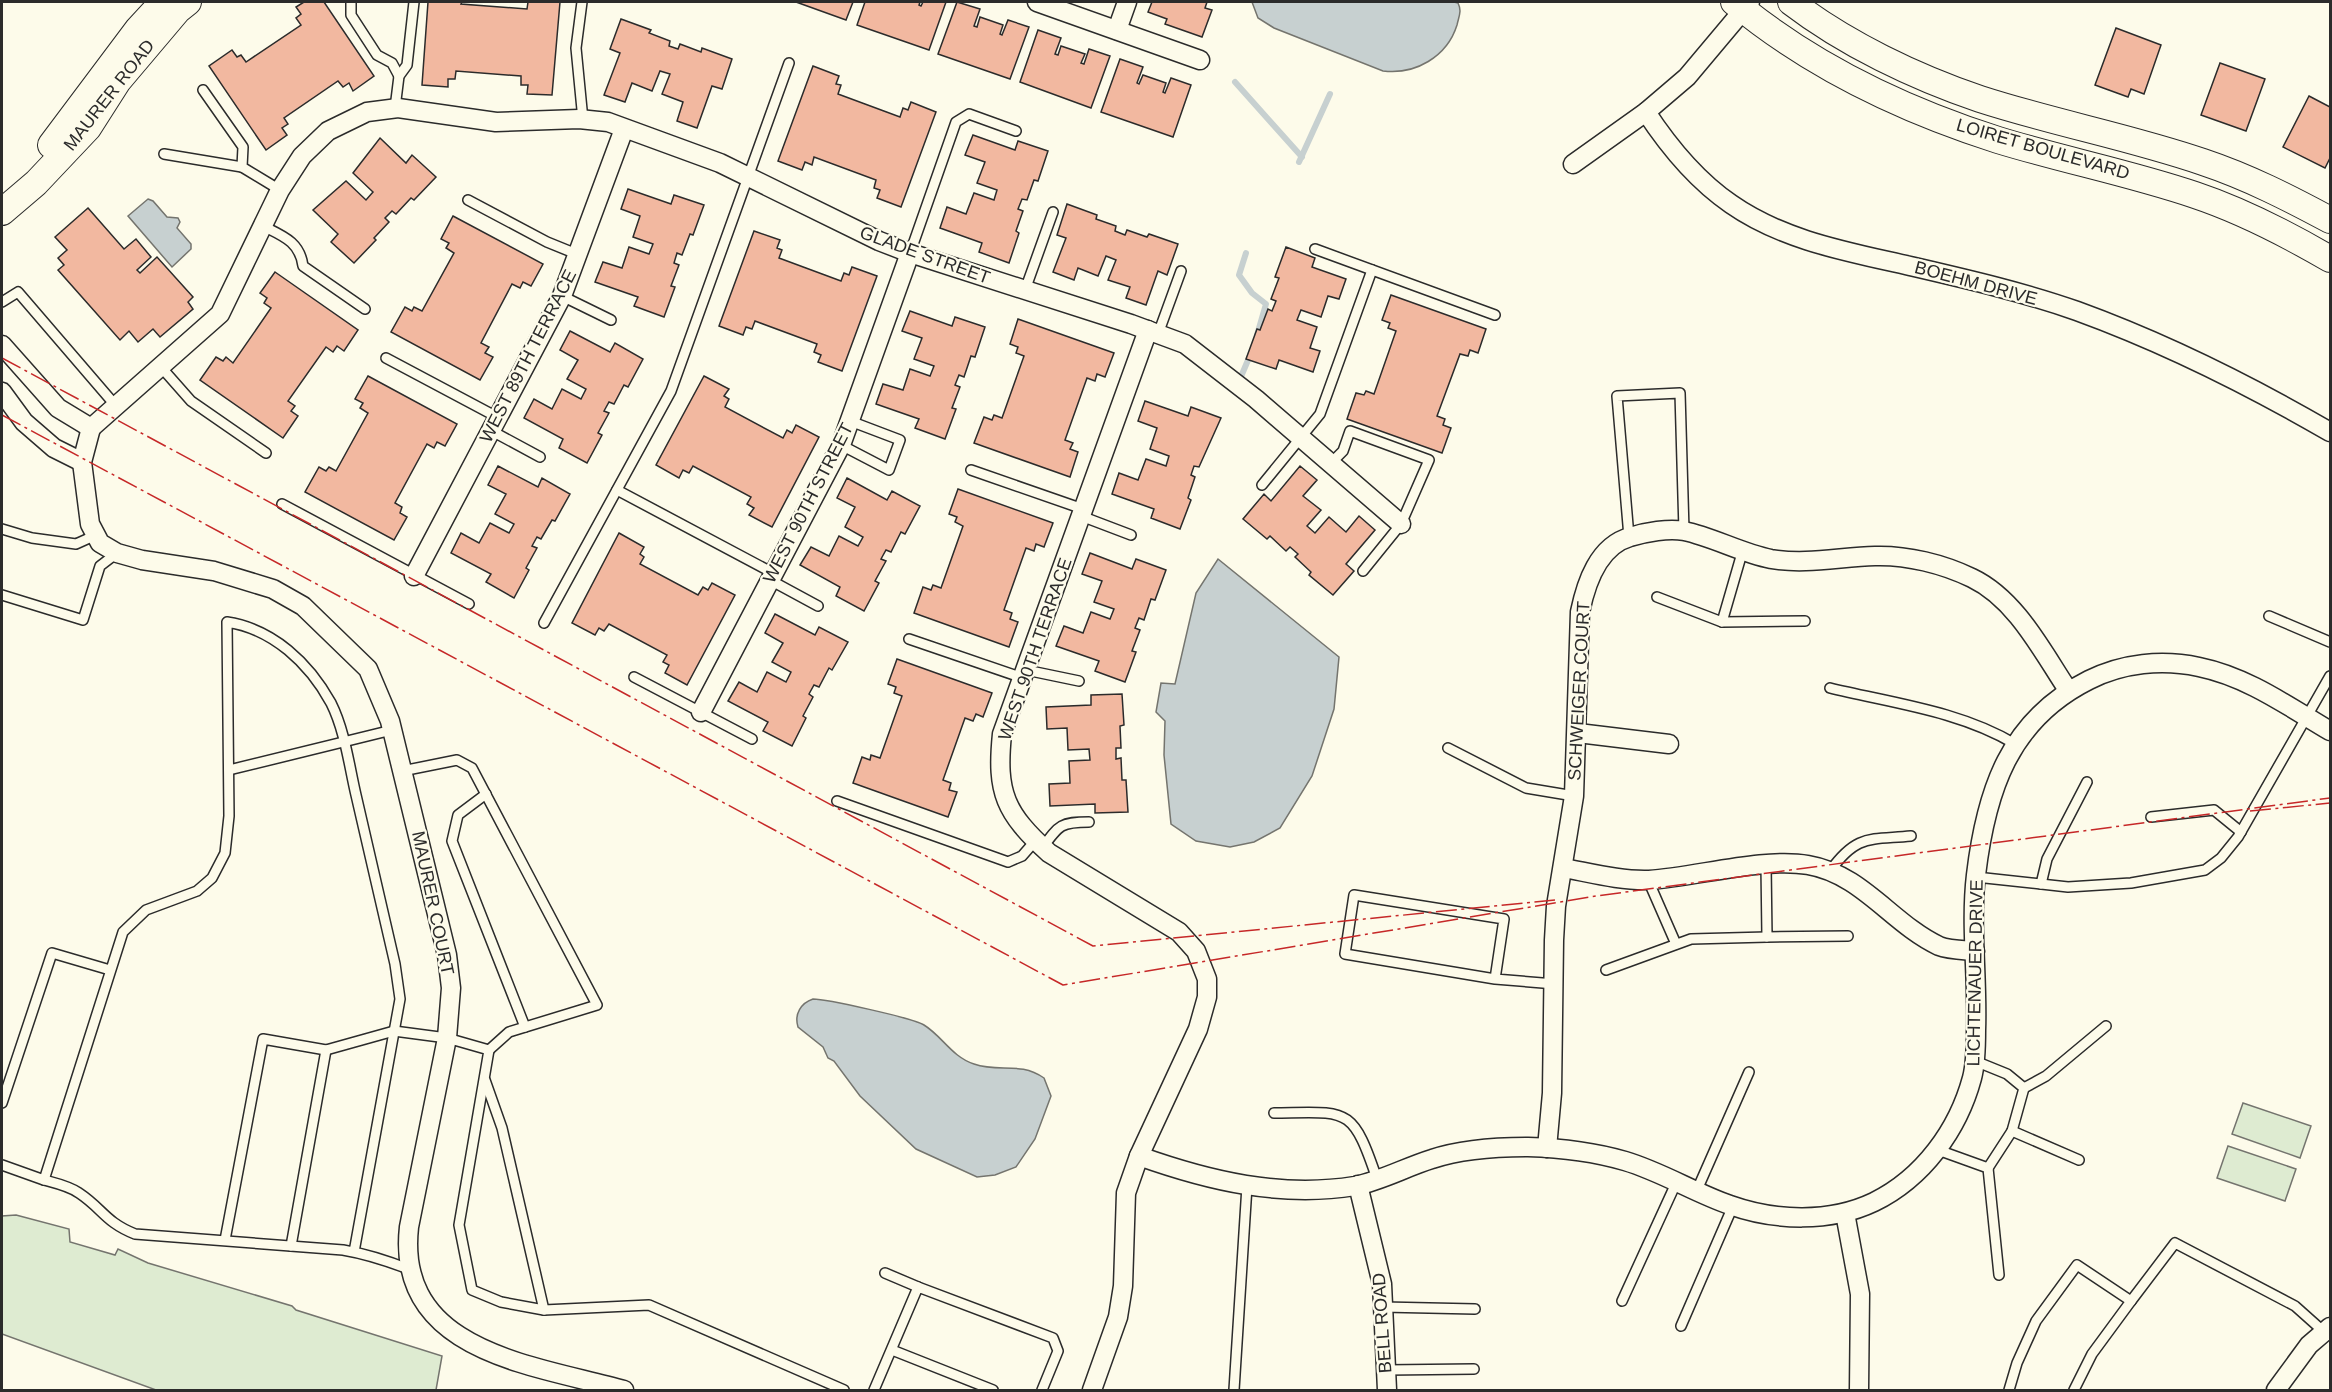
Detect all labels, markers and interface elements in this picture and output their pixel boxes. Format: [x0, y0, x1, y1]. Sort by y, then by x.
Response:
street label: MAURER ROAD [60, 36, 158, 154]
street label: LOIRET BOULEVARD [1954, 115, 2132, 183]
street label: GLADE STREET [857, 222, 993, 288]
street label: BOEHM DRIVE [1913, 257, 2039, 309]
street label: WEST 89TH TERRACE [476, 266, 580, 446]
street label: WEST 90TH STREET [759, 420, 857, 586]
street label: WEST 90TH TERRACE [994, 555, 1076, 743]
street label: SCHWEIGER COURT [1564, 601, 1594, 781]
street label: MAURER COURT [408, 829, 458, 977]
street label: LICHTENAUER DRIVE [1963, 879, 1987, 1067]
street label: BELL ROAD [1369, 1272, 1395, 1374]

